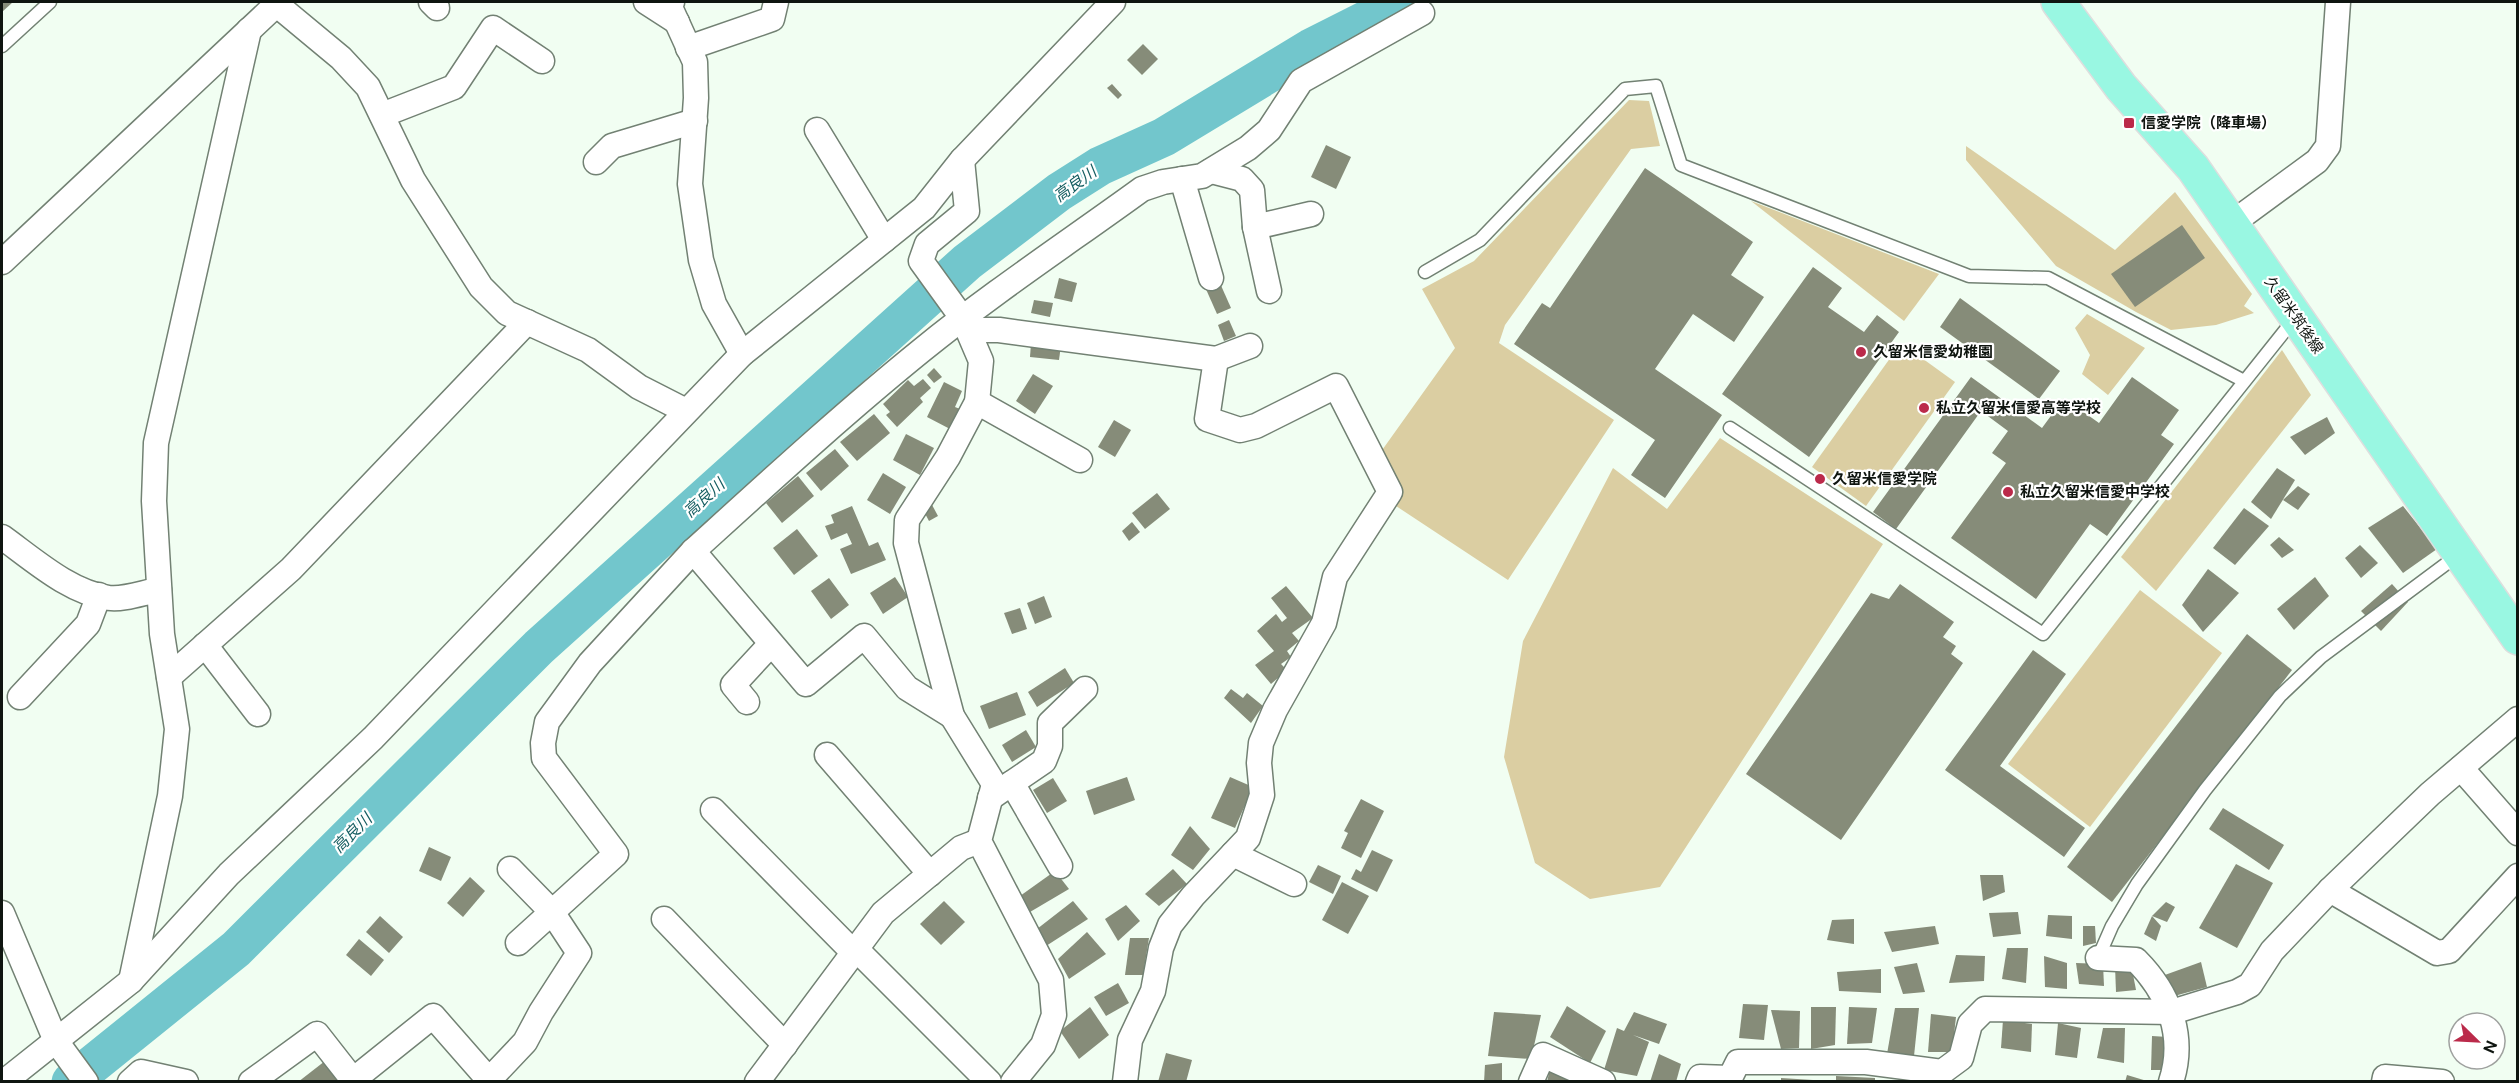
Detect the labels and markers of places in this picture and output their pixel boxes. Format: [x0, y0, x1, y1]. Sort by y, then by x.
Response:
place label: 信愛学院（降車場） [2141, 113, 2276, 133]
marker: 信愛学院（降車場） [2122, 116, 2136, 130]
place label: 久留米信愛幼稚園 [1873, 342, 1993, 362]
marker: 久留米信愛幼稚園 [1854, 345, 1868, 359]
place label: 私立久留米信愛高等学校 [1936, 398, 2101, 418]
marker: 私立久留米信愛高等学校 [1917, 401, 1931, 415]
place label: 久留米信愛学院 [1832, 469, 1937, 489]
marker: 久留米信愛学院 [1813, 472, 1827, 486]
place label: 私立久留米信愛中学校 [2020, 482, 2170, 502]
marker: 私立久留米信愛中学校 [2001, 485, 2015, 499]

